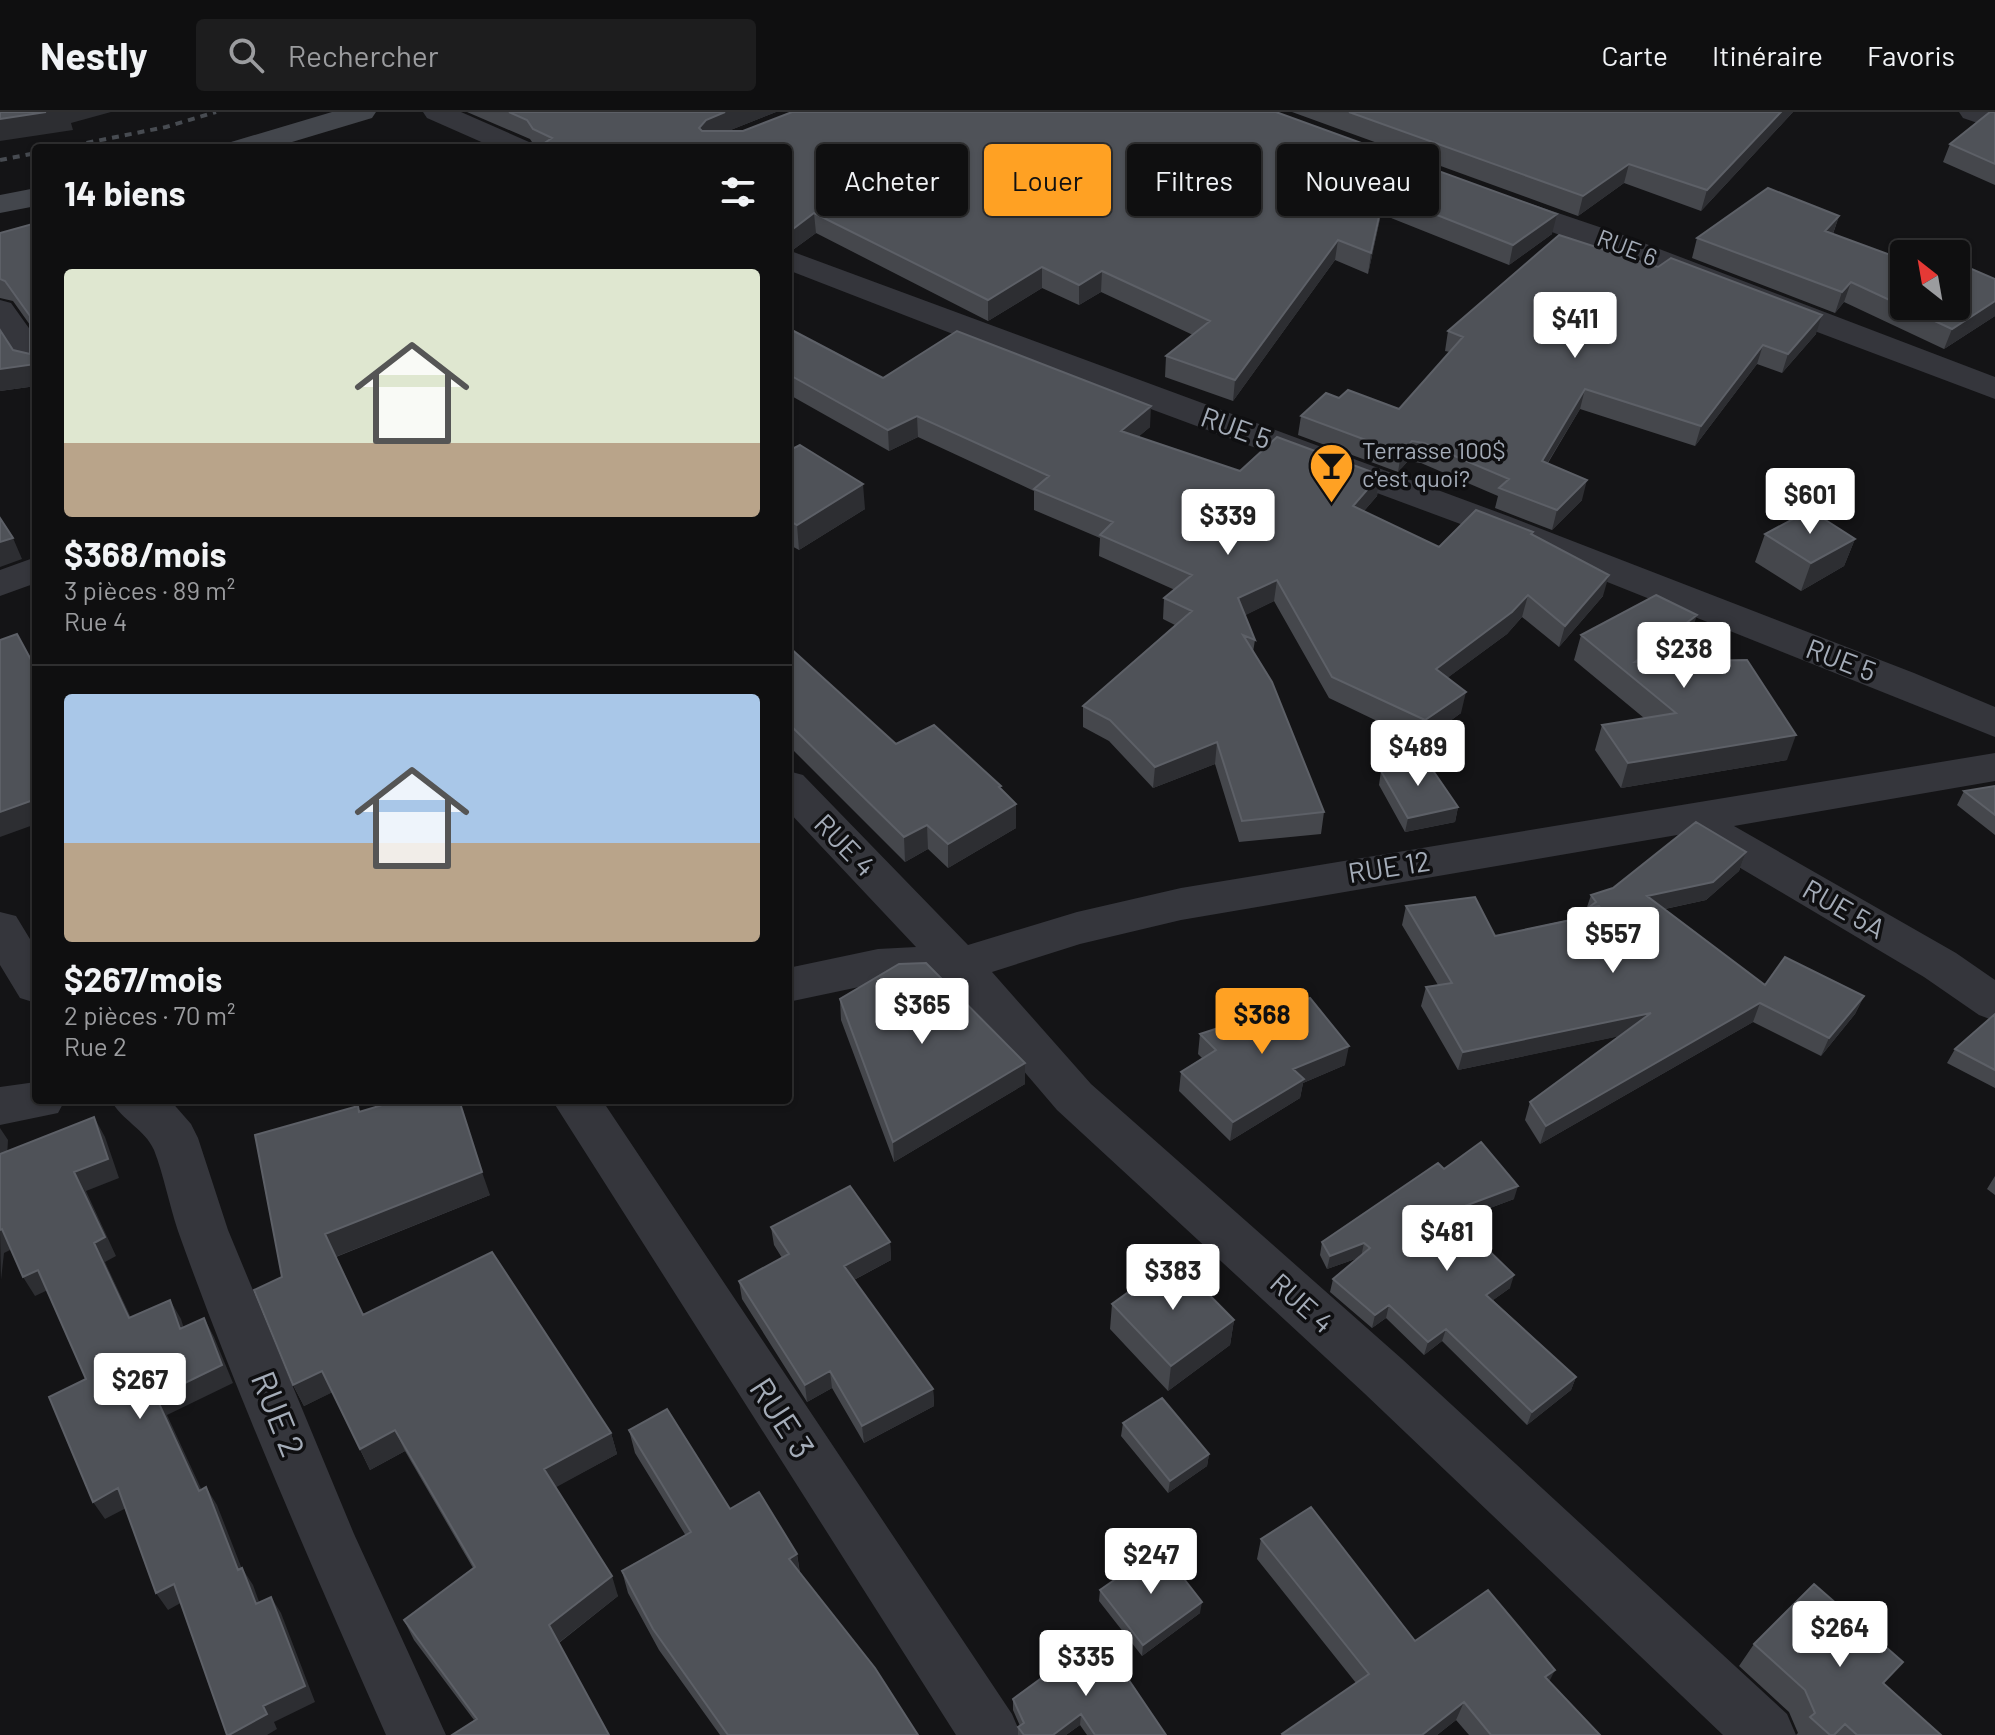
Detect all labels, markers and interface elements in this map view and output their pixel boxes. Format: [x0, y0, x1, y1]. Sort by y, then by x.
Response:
search box [196, 19, 756, 91]
text: Nestly [40, 32, 148, 78]
icon: search [224, 33, 268, 77]
text: Rechercher [288, 37, 439, 73]
text: Carte [1602, 38, 1668, 72]
text: Itinéraire [1712, 38, 1823, 72]
text: Favoris [1867, 38, 1955, 72]
chip: Acheter [816, 144, 968, 216]
chip: Louer [984, 144, 1111, 216]
chip: Filtres [1127, 144, 1261, 216]
chip: Nouveau [1277, 144, 1439, 216]
icon: filters [716, 170, 760, 214]
text: 14 biens [64, 172, 186, 213]
street label: RUE 6 [1593, 222, 1662, 271]
north arrow [1890, 240, 1970, 320]
map controls [1890, 240, 1970, 320]
pin: $411 [1528, 292, 1622, 360]
text: $411 [1552, 302, 1598, 333]
icon: home [340, 321, 484, 465]
street label: RUE 5 [1197, 399, 1276, 455]
place label: Terrasse 100$ c'est quoi? [1362, 435, 1506, 492]
bar icon: Terrasse 100$ c'est quoi? [1307, 441, 1355, 504]
pin: $601 [1763, 468, 1857, 536]
text: $601 [1784, 478, 1836, 509]
pin: $339 [1181, 489, 1275, 557]
text: $339 [1200, 499, 1256, 530]
text: $368/mois [64, 533, 227, 574]
text: 3 pièces · 89 m² [64, 574, 235, 605]
text: Rue 4 [64, 605, 127, 636]
pin: $238 [1637, 622, 1731, 690]
street label: RUE 5 [1802, 630, 1881, 688]
text: $238 [1655, 632, 1713, 663]
pin: $489 [1371, 720, 1465, 788]
text: $489 [1389, 730, 1447, 761]
icon: home [340, 746, 484, 890]
street label: RUE 4 [808, 806, 883, 882]
street label: RUE 12 [1345, 843, 1432, 889]
street label: RUE 5A [1797, 871, 1892, 945]
pin: $557 [1566, 907, 1660, 975]
text: $557 [1585, 917, 1641, 948]
text: $267/mois [64, 958, 222, 999]
pin: $365 [875, 978, 969, 1046]
text: $365 [894, 988, 950, 1019]
pin: $368 [1215, 988, 1309, 1056]
text: $368 [1234, 998, 1290, 1029]
text: 2 pièces · 70 m² [64, 999, 236, 1030]
text: Rue 2 [64, 1030, 127, 1061]
pin: $481 [1400, 1205, 1494, 1273]
text: $481 [1420, 1215, 1474, 1246]
pin: $383 [1126, 1244, 1220, 1312]
text: $383 [1144, 1254, 1202, 1285]
street label: RUE 4 [1264, 1265, 1341, 1339]
pin: $267 [93, 1353, 187, 1421]
text: $267 [112, 1363, 168, 1394]
street label: RUE 2 [244, 1365, 315, 1462]
street label: RUE 3 [742, 1369, 824, 1465]
pin: $247 [1104, 1528, 1198, 1596]
text: $247 [1123, 1538, 1179, 1569]
pin: $264 [1793, 1601, 1887, 1669]
text: $264 [1810, 1611, 1870, 1642]
pin: $335 [1039, 1630, 1133, 1698]
text: $335 [1058, 1640, 1114, 1671]

